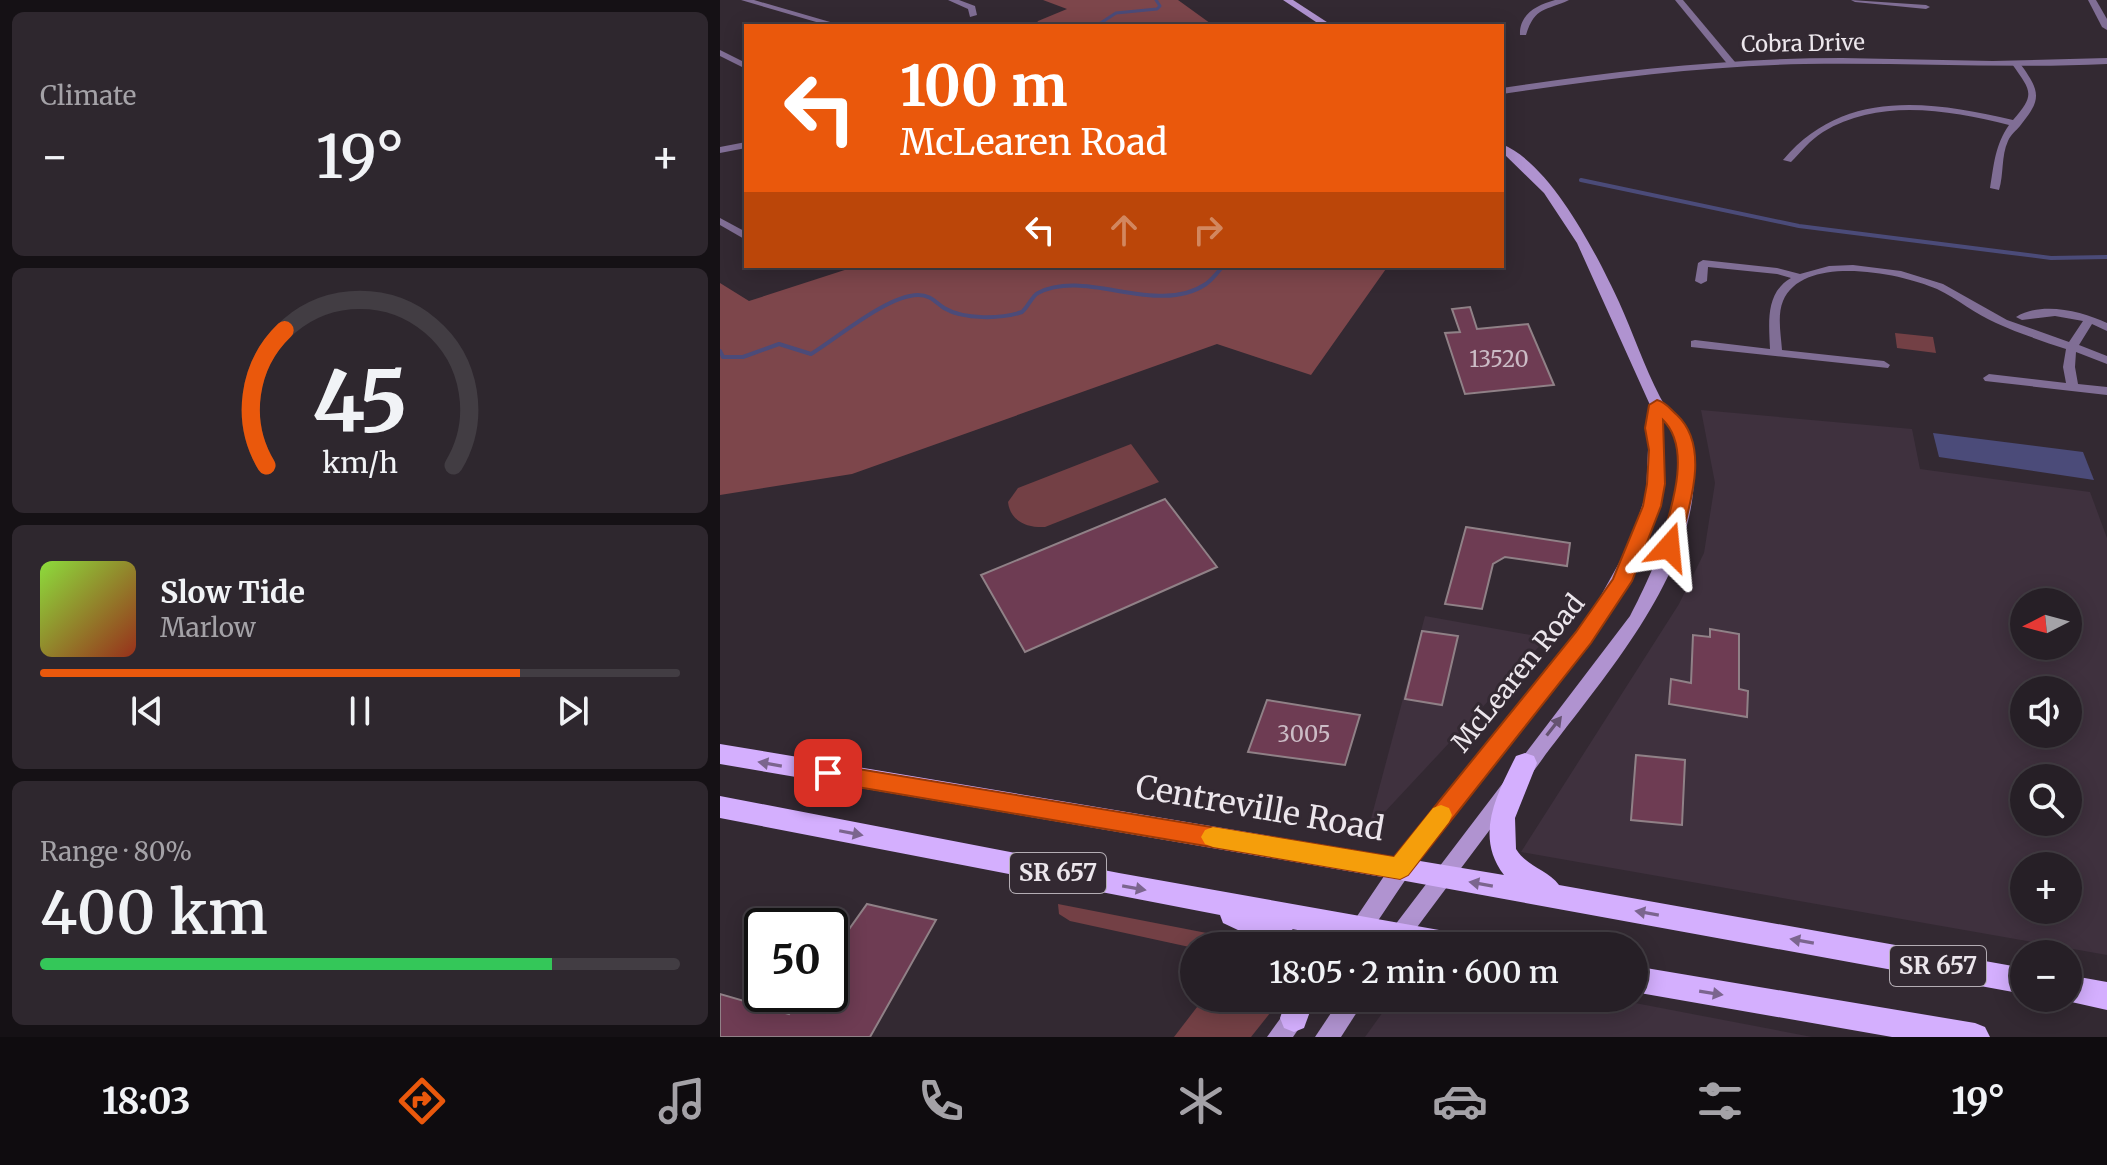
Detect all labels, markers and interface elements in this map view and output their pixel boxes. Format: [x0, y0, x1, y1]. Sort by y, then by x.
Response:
street label: Cobra Drive [1741, 28, 1865, 58]
text: 100 m [900, 51, 1068, 121]
icon: left [768, 56, 872, 160]
text: Climate [40, 79, 136, 112]
text: 19° [316, 119, 404, 194]
text: McLearen Road [900, 120, 1168, 165]
text: − [40, 129, 69, 184]
text: + [651, 129, 680, 184]
icon: left [1018, 208, 1062, 252]
icon: ahead [1102, 208, 1146, 252]
icon: right [1186, 208, 1230, 252]
house number: 13520 [1469, 345, 1529, 373]
text: 45 [312, 350, 408, 455]
text: km/h [322, 446, 398, 482]
position arrow [1627, 505, 1711, 589]
text: Slow Tide [160, 573, 305, 611]
street label: McLearen Road [1444, 587, 1591, 758]
north arrow [2010, 588, 2082, 660]
map controls [2010, 588, 2082, 1012]
text: Marlow [160, 611, 256, 644]
button: sound [2010, 676, 2082, 748]
icon: previous [125, 689, 169, 733]
icon: pause [338, 689, 382, 733]
icon: next [551, 689, 595, 733]
one-way arrow [1546, 716, 1562, 736]
house number: 3005 [1277, 720, 1331, 748]
pin [794, 739, 862, 807]
icon: arrive [806, 751, 850, 795]
one-way arrow [758, 757, 783, 769]
button: search [2010, 764, 2082, 836]
street label: Centreville Road [1133, 766, 1387, 850]
one-way arrow [839, 828, 864, 840]
text: Range · 80% [40, 835, 192, 868]
button: + [2010, 852, 2082, 924]
road number: SR 657 [1010, 853, 1106, 893]
text: 400 km [40, 875, 268, 950]
one-way arrow [1468, 877, 1493, 889]
one-way arrow [1122, 883, 1147, 895]
one-way arrow [1634, 907, 1659, 919]
speed limit sign: 50 [744, 908, 848, 1012]
one-way arrow [1789, 935, 1814, 947]
button: − [2010, 940, 2082, 1012]
road number: SR 657 [1890, 946, 1986, 986]
text: 18:05 · 2 min · 600 m [1269, 953, 1559, 991]
one-way arrow [1699, 987, 1724, 1000]
icon: directions [394, 1073, 450, 1129]
icon: music [654, 1073, 710, 1129]
icon: phone [913, 1073, 969, 1129]
icon: climate [1173, 1073, 1229, 1129]
icon: car [1432, 1073, 1488, 1129]
icon: filters [1692, 1073, 1748, 1129]
text: 18:03 [102, 1079, 191, 1124]
text: 19° [1951, 1079, 2005, 1124]

